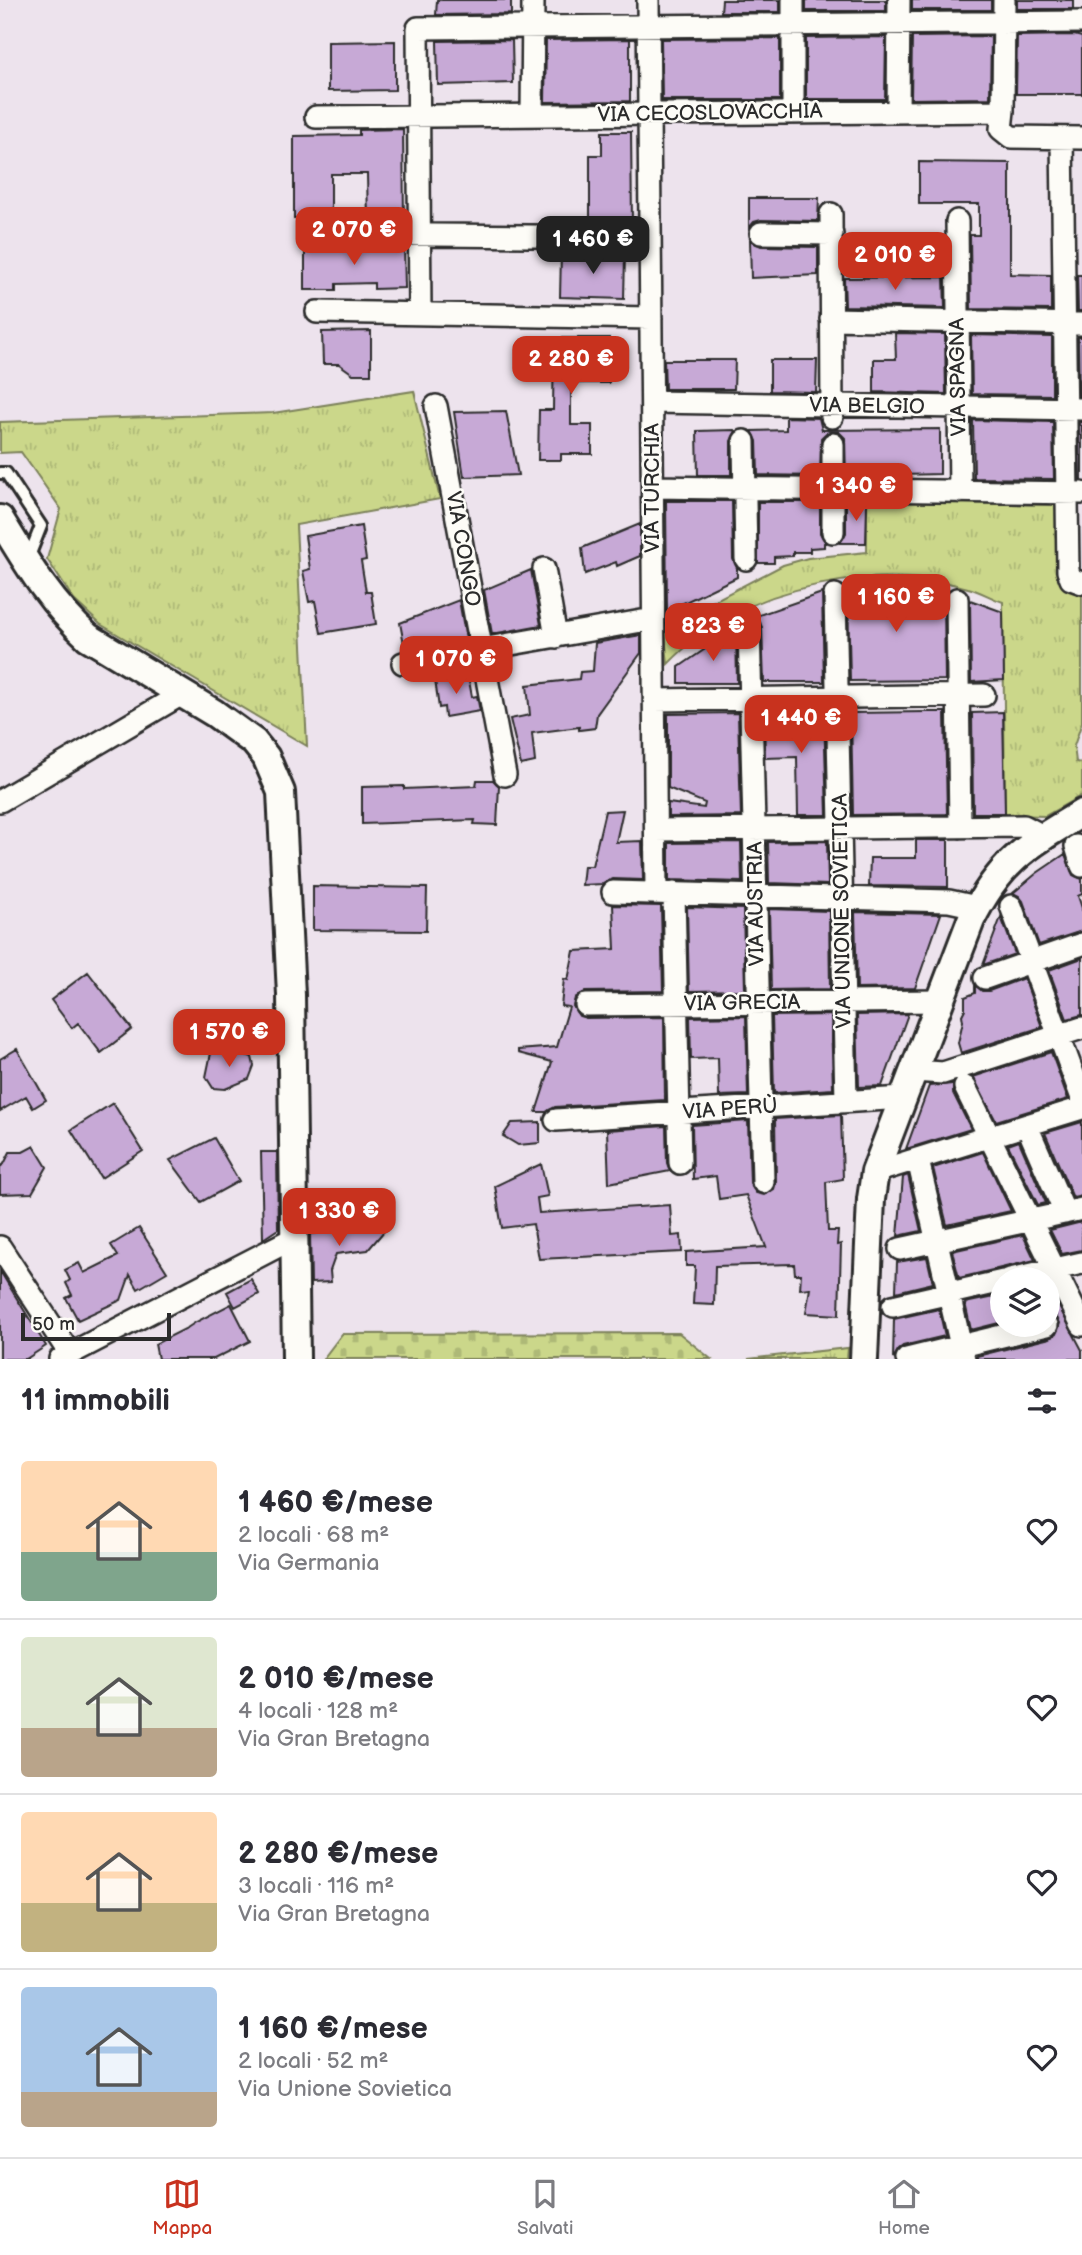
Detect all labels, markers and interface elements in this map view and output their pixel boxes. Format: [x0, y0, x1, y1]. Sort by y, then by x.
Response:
street label: VIA CECOSLOVACCHIA [597, 99, 823, 127]
pin: 2 070 € [289, 208, 419, 267]
text: 2 070 € [312, 216, 396, 244]
pin: 1 460 € [528, 216, 658, 276]
text: 1 460 € [552, 225, 634, 253]
pin: 2 010 € [830, 232, 960, 292]
text: 2 010 € [854, 241, 936, 269]
street label: VIA SPAGNA [944, 317, 972, 437]
pin: 2 280 € [506, 336, 636, 396]
text: 2 280 € [528, 345, 614, 373]
street label: VIA BELGIO [809, 392, 925, 420]
street label: VIA TURCHIA [640, 423, 665, 553]
pin: 1 340 € [791, 463, 921, 523]
text: 1 340 € [816, 472, 896, 500]
street label: VIA CONGO [441, 489, 485, 609]
pin: 1 160 € [831, 574, 961, 634]
text: 1 160 € [857, 583, 935, 611]
pin: 823 € [664, 604, 762, 663]
text: 823 € [681, 612, 745, 640]
pin: 1 070 € [391, 636, 521, 696]
text: 1 070 € [416, 645, 496, 673]
pin: 1 440 € [736, 696, 866, 755]
text: 1 440 € [761, 704, 841, 732]
street label: VIA UNIONE SOVIETICA [827, 793, 857, 1029]
street label: VIA AUSTRIA [742, 841, 770, 967]
street label: VIA GRECIA [684, 989, 801, 1017]
pin: 1 570 € [164, 1010, 294, 1069]
text: 1 570 € [189, 1018, 269, 1046]
street label: VIA PERÙ [682, 1093, 778, 1125]
pin: 1 330 € [274, 1188, 404, 1248]
text: 1 330 € [299, 1197, 379, 1225]
map controls [990, 1267, 1060, 1337]
button: layers [990, 1267, 1060, 1337]
scale bar [21, 1310, 172, 1342]
text: 50 m [32, 1313, 75, 1336]
icon: filters [1023, 1382, 1061, 1420]
text: 11 immobili [21, 1383, 170, 1419]
text: 1 460 €/mese [238, 1485, 433, 1521]
icon: home [77, 1489, 161, 1573]
icon: heart [1023, 1512, 1061, 1550]
text: 2 locali · 68 m² [238, 1521, 389, 1549]
text: Via Germania [238, 1549, 379, 1577]
text: 2 010 €/mese [238, 1661, 434, 1697]
icon: home [77, 1665, 161, 1749]
icon: heart [1023, 1688, 1061, 1726]
text: 4 locali · 128 m² [238, 1697, 398, 1725]
text: Via Gran Bretagna [238, 1725, 430, 1753]
text: 2 280 €/mese [238, 1836, 438, 1872]
icon: home [77, 1840, 161, 1924]
icon: heart [1023, 1863, 1061, 1901]
text: 3 locali · 116 m² [238, 1872, 394, 1900]
text: Via Gran Bretagna [238, 1900, 430, 1928]
text: 1 160 €/mese [238, 2011, 428, 2047]
icon: home [77, 2015, 161, 2099]
icon: heart [1023, 2038, 1061, 2076]
text: 2 locali · 52 m² [238, 2047, 389, 2075]
text: Via Unione Sovietica [238, 2075, 452, 2103]
tab: Mappa [152, 2175, 212, 2240]
tab: Salvati [517, 2175, 573, 2240]
tab: Home [878, 2175, 930, 2240]

